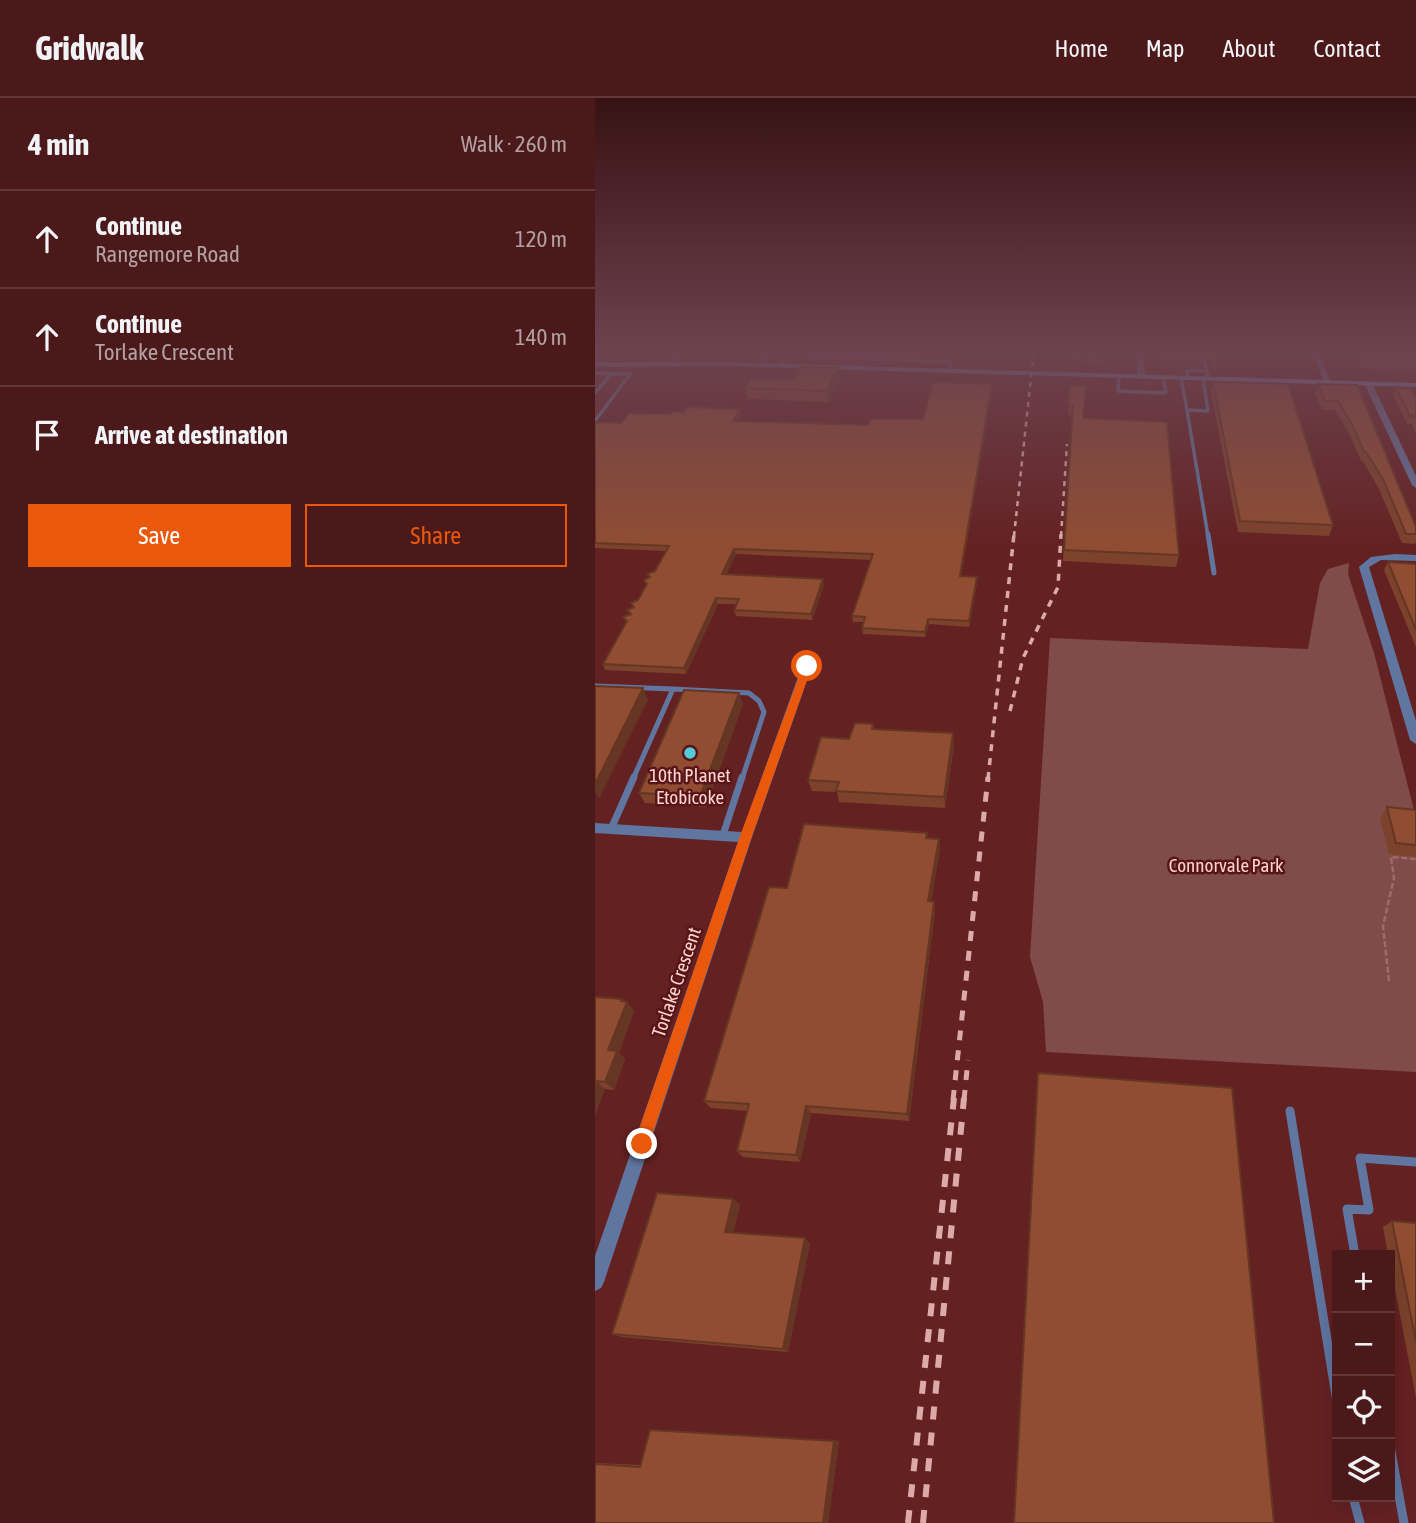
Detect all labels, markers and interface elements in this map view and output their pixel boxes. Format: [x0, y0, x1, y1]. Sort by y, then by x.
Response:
text: Gridwalk [35, 29, 143, 67]
text: Home [1054, 35, 1108, 62]
text: Map [1146, 35, 1184, 62]
text: About [1222, 35, 1275, 62]
text: Contact [1313, 35, 1381, 62]
text: 4 min [28, 127, 89, 161]
text: Walk · 260 m [461, 131, 567, 157]
text: Continue [95, 211, 182, 241]
icon: ahead [28, 220, 66, 258]
text: 120 m [515, 226, 567, 252]
text: Rangemore Road [95, 241, 240, 267]
text: Continue [95, 309, 182, 339]
icon: ahead [28, 318, 66, 356]
text: 140 m [515, 324, 567, 350]
text: Torlake Crescent [95, 339, 234, 365]
icon: arrive [28, 416, 66, 454]
text: Arrive at destination [95, 420, 288, 450]
button: Save [28, 504, 291, 567]
button: Share [305, 504, 567, 567]
route start [791, 650, 822, 681]
marker: 10th Planet Etobicoke [682, 745, 698, 761]
place label: 10th Planet Etobicoke [649, 764, 731, 808]
park label: Connorvale Park [1169, 854, 1284, 876]
street label: Torlake Crescent [647, 924, 705, 1040]
route end [626, 1128, 657, 1159]
map controls [1332, 1250, 1395, 1502]
button: + [1332, 1250, 1395, 1313]
button: − [1332, 1313, 1395, 1376]
button: locate [1332, 1376, 1395, 1439]
button: layers [1332, 1439, 1395, 1502]

